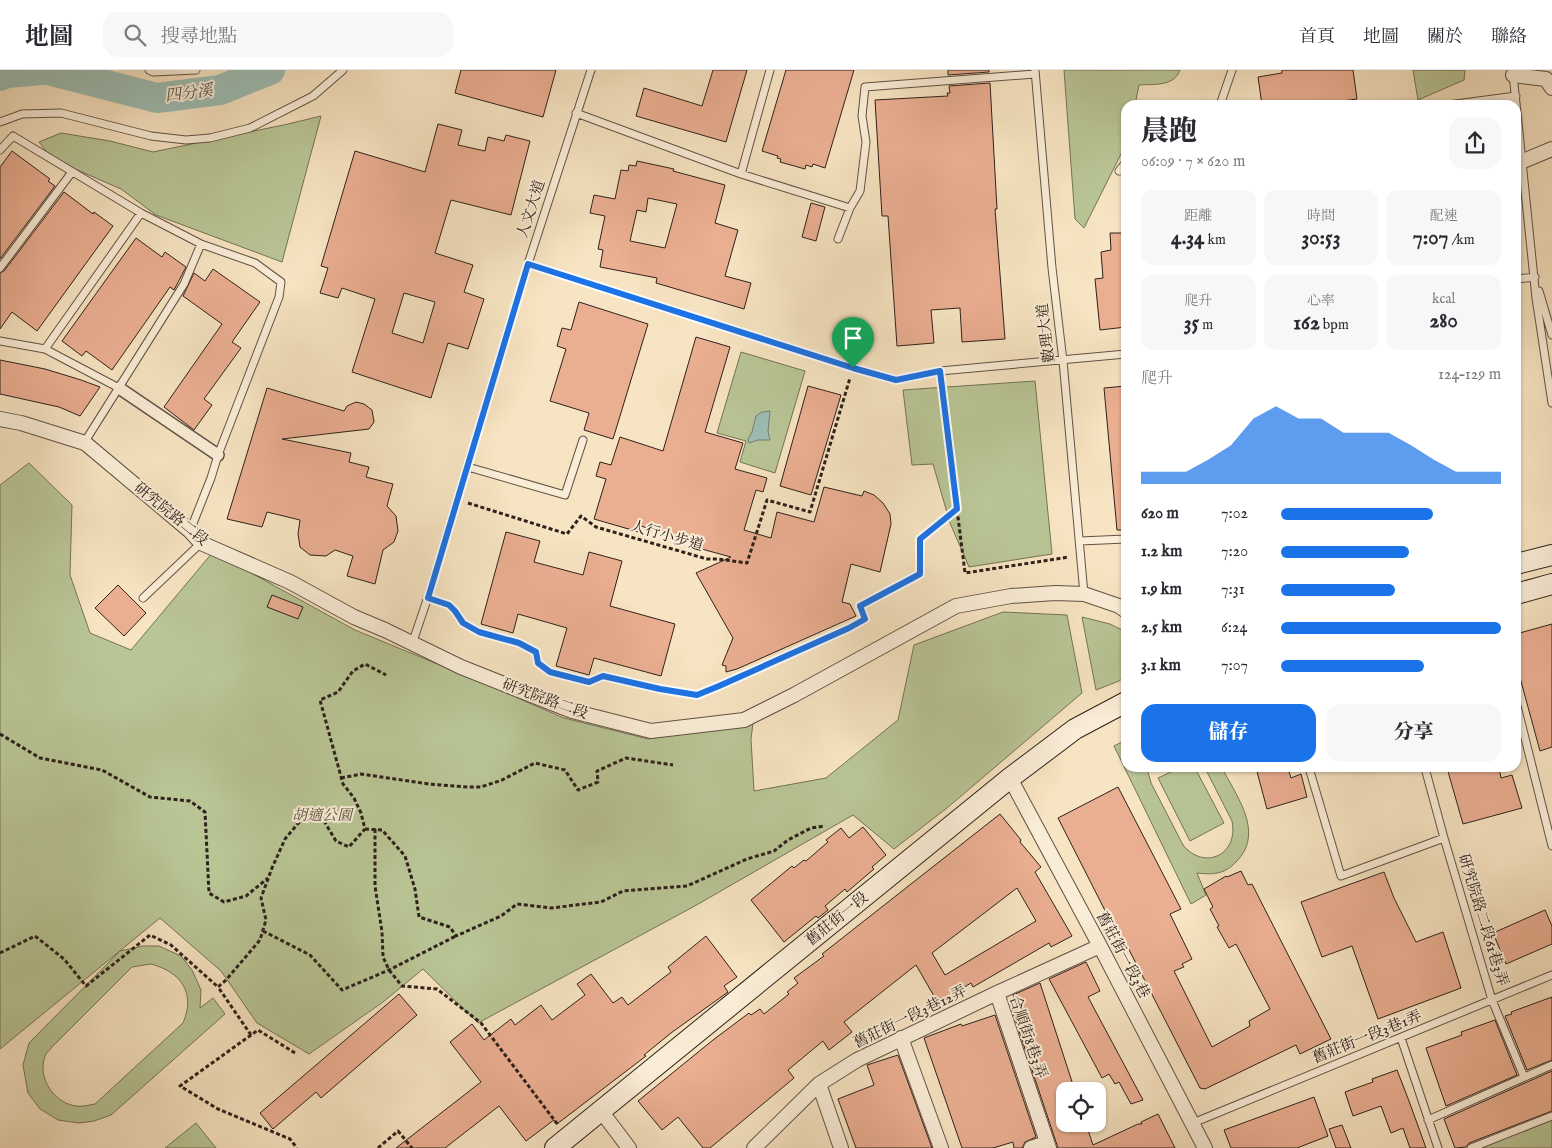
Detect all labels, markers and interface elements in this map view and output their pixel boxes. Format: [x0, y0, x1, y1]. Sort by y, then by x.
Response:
search box [103, 12, 453, 57]
icon: search [121, 21, 149, 49]
text: 地圖 [25, 22, 73, 53]
text: 搜尋地點 [161, 25, 237, 49]
text: 首頁 [1299, 26, 1335, 49]
text: 地圖 [1363, 26, 1399, 49]
text: 關於 [1427, 26, 1463, 49]
text: 聯絡 [1491, 26, 1527, 49]
water label: 四分溪 [164, 81, 216, 107]
text: 晨跑 [1141, 115, 1197, 150]
button: share [1449, 117, 1501, 169]
text: 06:09 · 7 × 620 m [1141, 152, 1245, 172]
street label: 人文大道 [513, 178, 549, 240]
text: 距離 [1184, 207, 1212, 225]
text: 時間 [1307, 207, 1335, 225]
text: 配速 [1430, 207, 1458, 225]
text: 4.34 [1171, 225, 1204, 252]
text: 30:53 [1301, 225, 1341, 252]
text: 7:07 [1413, 225, 1448, 252]
text: km [1204, 231, 1226, 249]
text: /km [1448, 231, 1474, 249]
text: kcal [1432, 290, 1455, 308]
text: 爬升 [1184, 292, 1212, 310]
text: 心率 [1307, 292, 1335, 310]
street label: 數理大道 [1033, 302, 1059, 364]
text: 280 [1429, 308, 1458, 335]
text: 35 [1184, 310, 1199, 337]
text: 162 [1293, 310, 1320, 337]
text: m [1199, 316, 1213, 334]
text: bpm [1320, 316, 1349, 334]
pin [832, 317, 874, 368]
icon: arrive [839, 324, 867, 352]
text: 124–129 m [1438, 365, 1501, 385]
text: 爬升 [1141, 369, 1173, 389]
street label: 研究院路二段 [130, 478, 212, 550]
text: 620 m [1141, 504, 1179, 524]
text: 7:02 [1221, 504, 1248, 524]
street label: 人行小步道 [628, 517, 706, 555]
text: 1.2 km [1141, 542, 1182, 562]
text: 7:20 [1221, 542, 1248, 562]
text: 1.9 km [1141, 580, 1182, 600]
text: 7:31 [1221, 580, 1245, 600]
text: 2.5 km [1141, 618, 1182, 638]
text: 6:24 [1221, 618, 1247, 638]
text: 3.1 km [1141, 656, 1181, 676]
text: 7:07 [1221, 656, 1248, 676]
street label: 研究院路二段 [499, 675, 591, 723]
button: 儲存 [1141, 704, 1316, 762]
button: 分享 [1326, 704, 1501, 762]
park label: 胡適公園 [292, 806, 354, 825]
street label: 研究院路二段61巷3弄 [1454, 852, 1512, 988]
street label: 舊莊街一段 [802, 888, 872, 950]
street label: 舊莊街一段3巷 [1092, 908, 1154, 1002]
street label: 舊莊街一段3巷12弄 [850, 981, 970, 1053]
street label: 合順街8巷3弄 [1005, 993, 1051, 1081]
street label: 舊莊街一段3巷1弄 [1310, 1006, 1424, 1068]
map controls [1056, 1082, 1106, 1132]
button: locate [1056, 1082, 1106, 1132]

